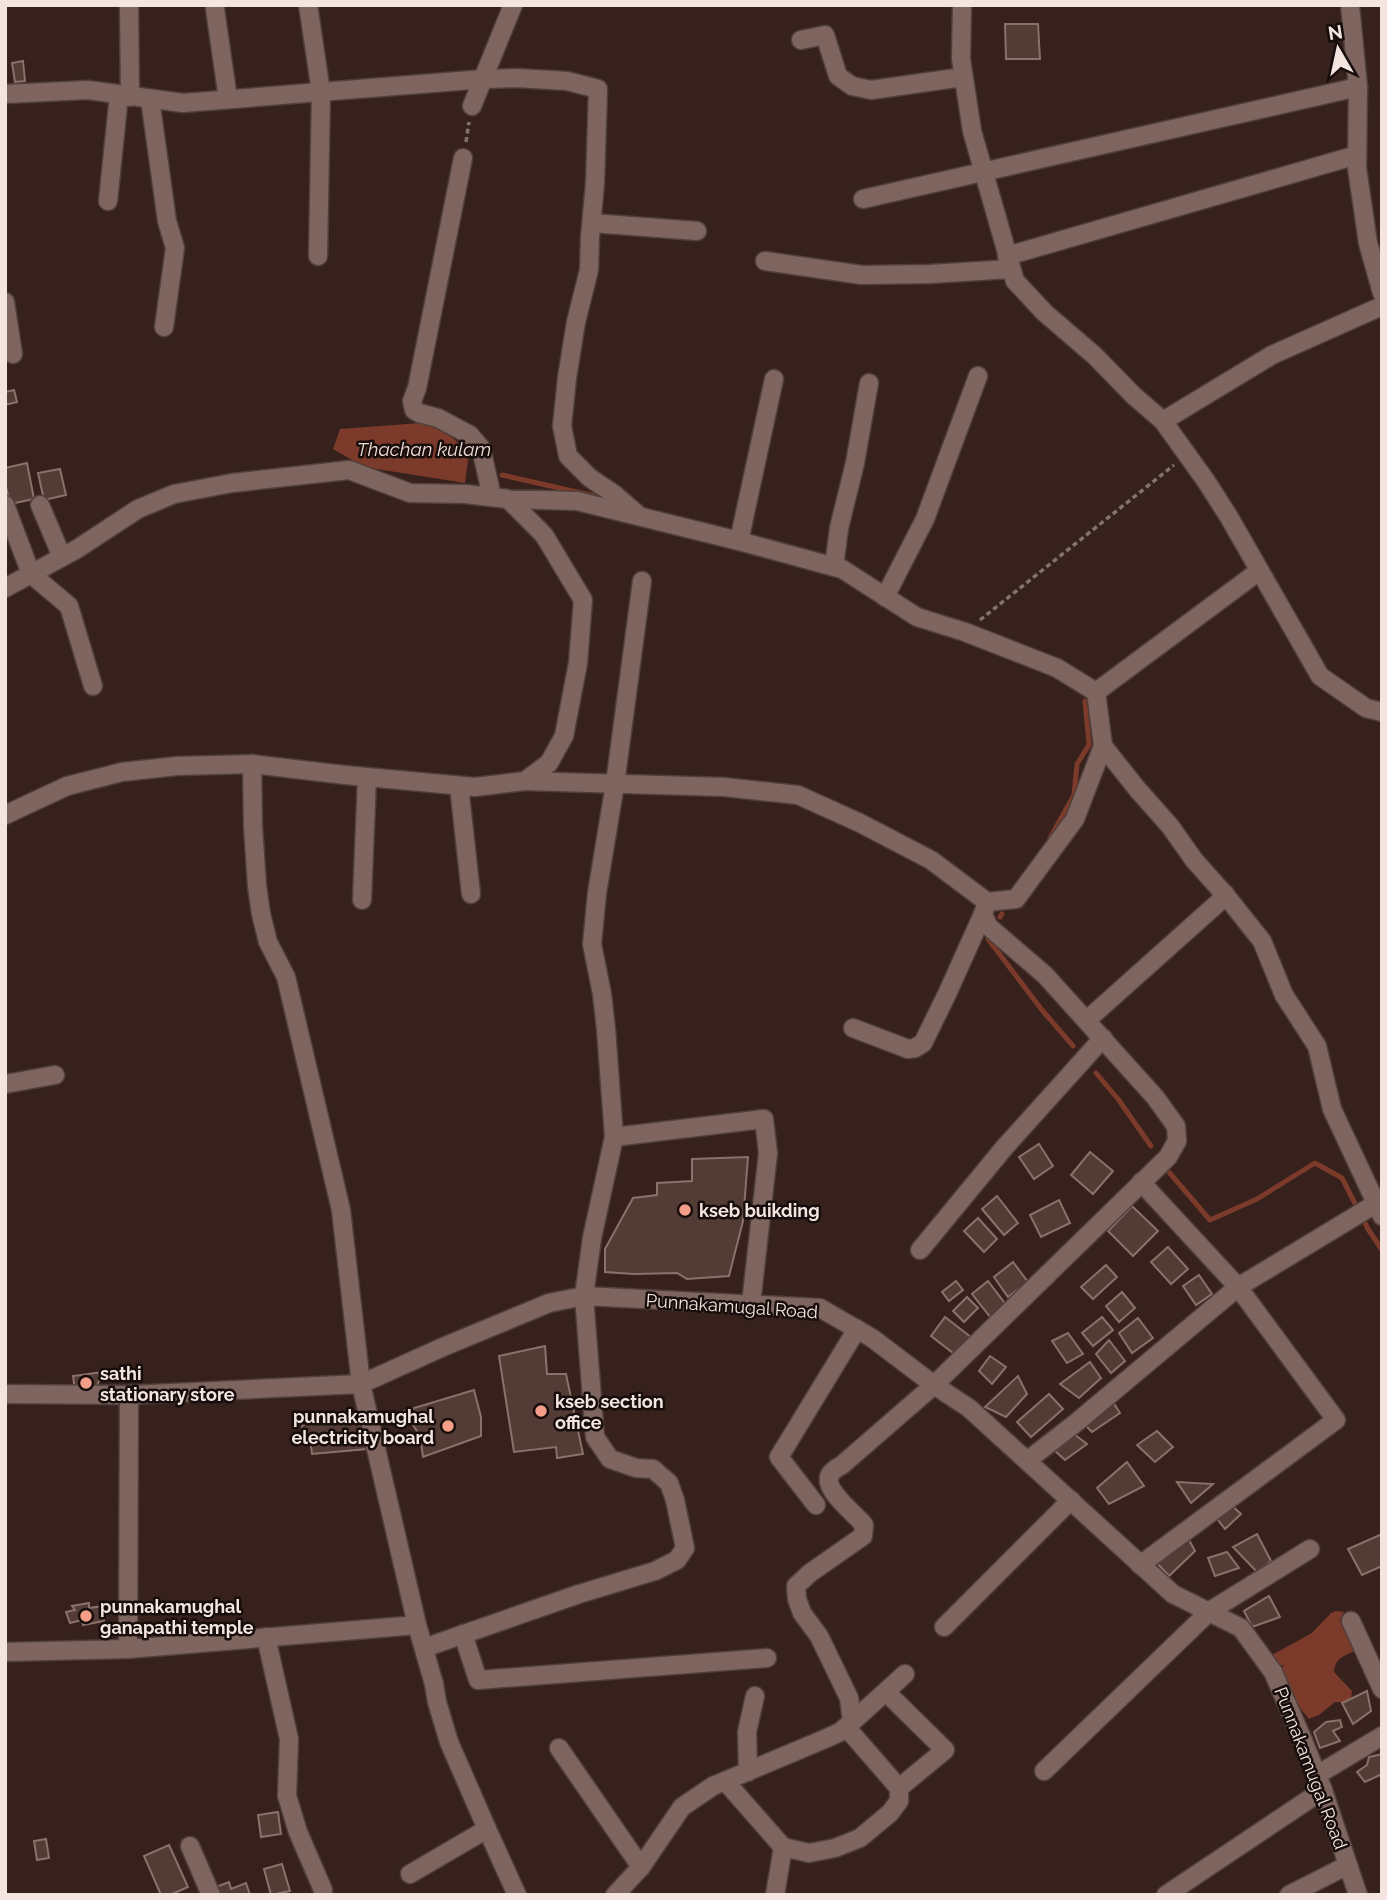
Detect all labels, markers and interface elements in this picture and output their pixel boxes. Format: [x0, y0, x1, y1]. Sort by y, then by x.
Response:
north arrow [1303, 14, 1373, 84]
text: N [1326, 20, 1344, 44]
water label: Thachan kulam [357, 438, 491, 460]
place label: kseb buikding [699, 1200, 820, 1221]
marker: kseb buikding [677, 1202, 693, 1218]
street label: Punnakamugal Road [645, 1290, 819, 1322]
place label: sathi stationary store [100, 1363, 235, 1405]
marker: sathi stationary store [78, 1375, 94, 1391]
place label: kseb section office [555, 1391, 664, 1433]
marker: kseb section office [533, 1403, 549, 1419]
place label: punnakamughal electricity board [292, 1406, 434, 1448]
marker: punnakamughal electricity board [440, 1418, 456, 1434]
place label: punnakamughal ganapathi temple [100, 1596, 254, 1638]
marker: punnakamughal ganapathi temple [78, 1608, 94, 1624]
street label: Punnakamugal Road [1270, 1684, 1352, 1852]

